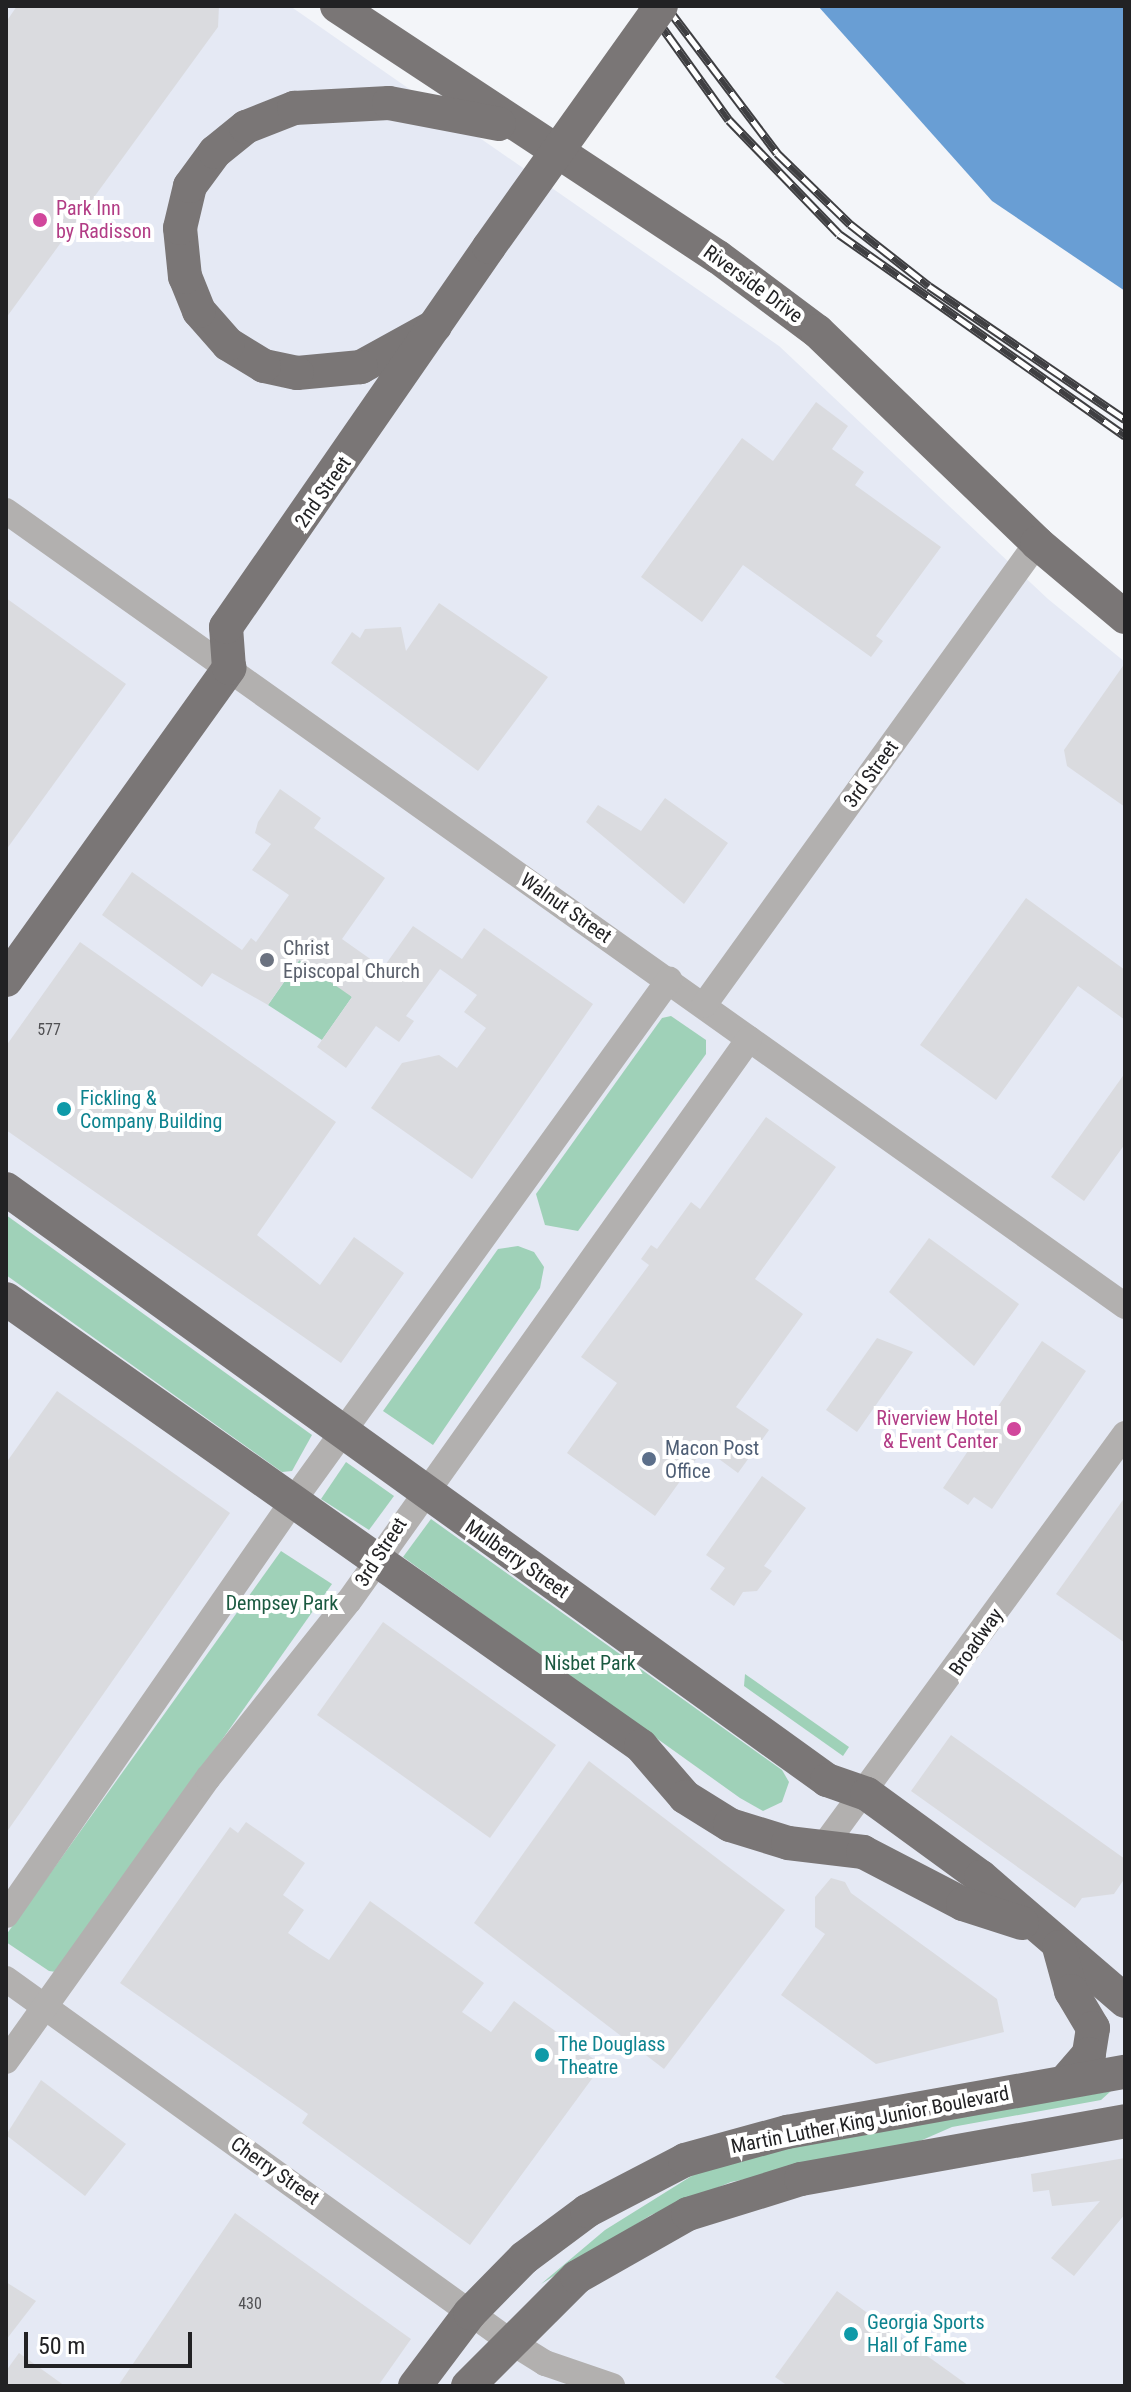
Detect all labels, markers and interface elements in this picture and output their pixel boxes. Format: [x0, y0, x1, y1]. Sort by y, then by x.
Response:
place label: Park Inn by Radisson [56, 196, 151, 243]
marker: Park Inn by Radisson [31, 211, 49, 229]
street label: Riverside Drive [699, 240, 807, 328]
street label: 2nd Street [290, 452, 356, 532]
street label: 3rd Street [839, 736, 903, 812]
street label: Walnut Street [516, 868, 616, 948]
place label: Christ Episcopal Church [283, 936, 420, 983]
marker: Christ Episcopal Church [258, 951, 276, 969]
house number: 577 [37, 1020, 61, 1040]
place label: Fickling & Company Building [80, 1086, 222, 1133]
marker: Fickling & Company Building [55, 1100, 73, 1118]
place label: Riverview Hotel & Event Center [876, 1406, 998, 1453]
marker: Riverview Hotel & Event Center [1005, 1420, 1023, 1438]
place label: Macon Post Office [665, 1436, 759, 1483]
marker: Macon Post Office [640, 1450, 658, 1468]
street label: 3rd Street [350, 1513, 412, 1591]
street label: Mulberry Street [461, 1515, 573, 1603]
park label: Dempsey Park [226, 1591, 338, 1615]
street label: Broadway [944, 1604, 1008, 1680]
park label: Nisbet Park [544, 1651, 636, 1675]
place label: The Douglass Theatre [558, 2032, 665, 2079]
marker: The Douglass Theatre [533, 2046, 551, 2064]
street label: Martin Luther King Junior Boulevard [729, 2081, 1011, 2159]
street label: Cherry Street [226, 2132, 324, 2210]
house number: 430 [238, 2294, 262, 2314]
place label: Georgia Sports Hall of Fame [867, 2310, 985, 2357]
scale bar [28, 2316, 196, 2366]
marker: Georgia Sports Hall of Fame [842, 2325, 860, 2343]
text: 50 m [38, 2332, 85, 2360]

